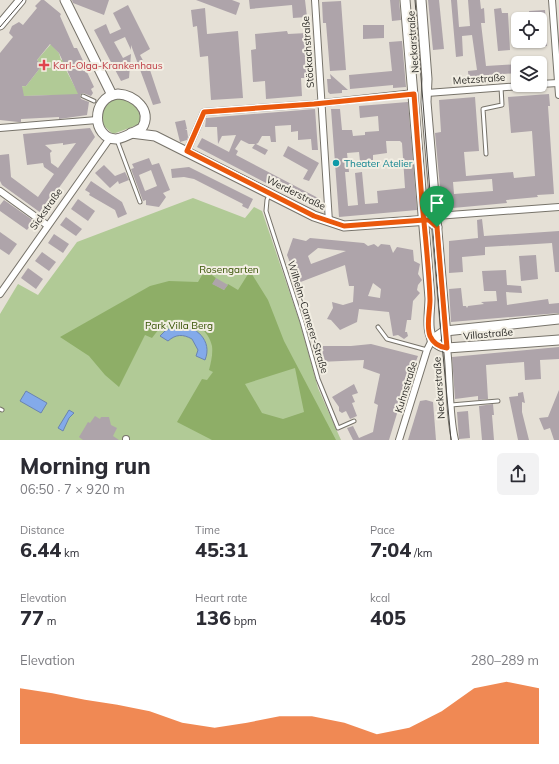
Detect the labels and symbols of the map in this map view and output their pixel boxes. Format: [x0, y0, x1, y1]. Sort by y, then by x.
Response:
street label: Neckarstraße [404, 10, 422, 74]
street label: Stöckachstraße [299, 16, 317, 88]
marker: Karl-Olga-Krankenhaus [38, 59, 50, 71]
place label: Karl-Olga-Krankenhaus [53, 59, 163, 72]
street label: Metzstraße [452, 71, 506, 87]
place label: Theater Atelier [344, 157, 413, 170]
marker: Theater Atelier [331, 158, 341, 168]
street label: Werderstraße [264, 173, 328, 213]
street label: Sickstraße [27, 185, 65, 233]
pin [420, 186, 454, 227]
street label: Wilhelm-Camerer-Straße [285, 259, 331, 375]
park label: Rosengarten [199, 263, 259, 276]
park label: Park Villa Berg [145, 319, 213, 332]
street label: Villastraße [463, 325, 513, 343]
street label: Neckarstraße [430, 356, 448, 420]
street label: Kuhnstraße [392, 360, 420, 414]

